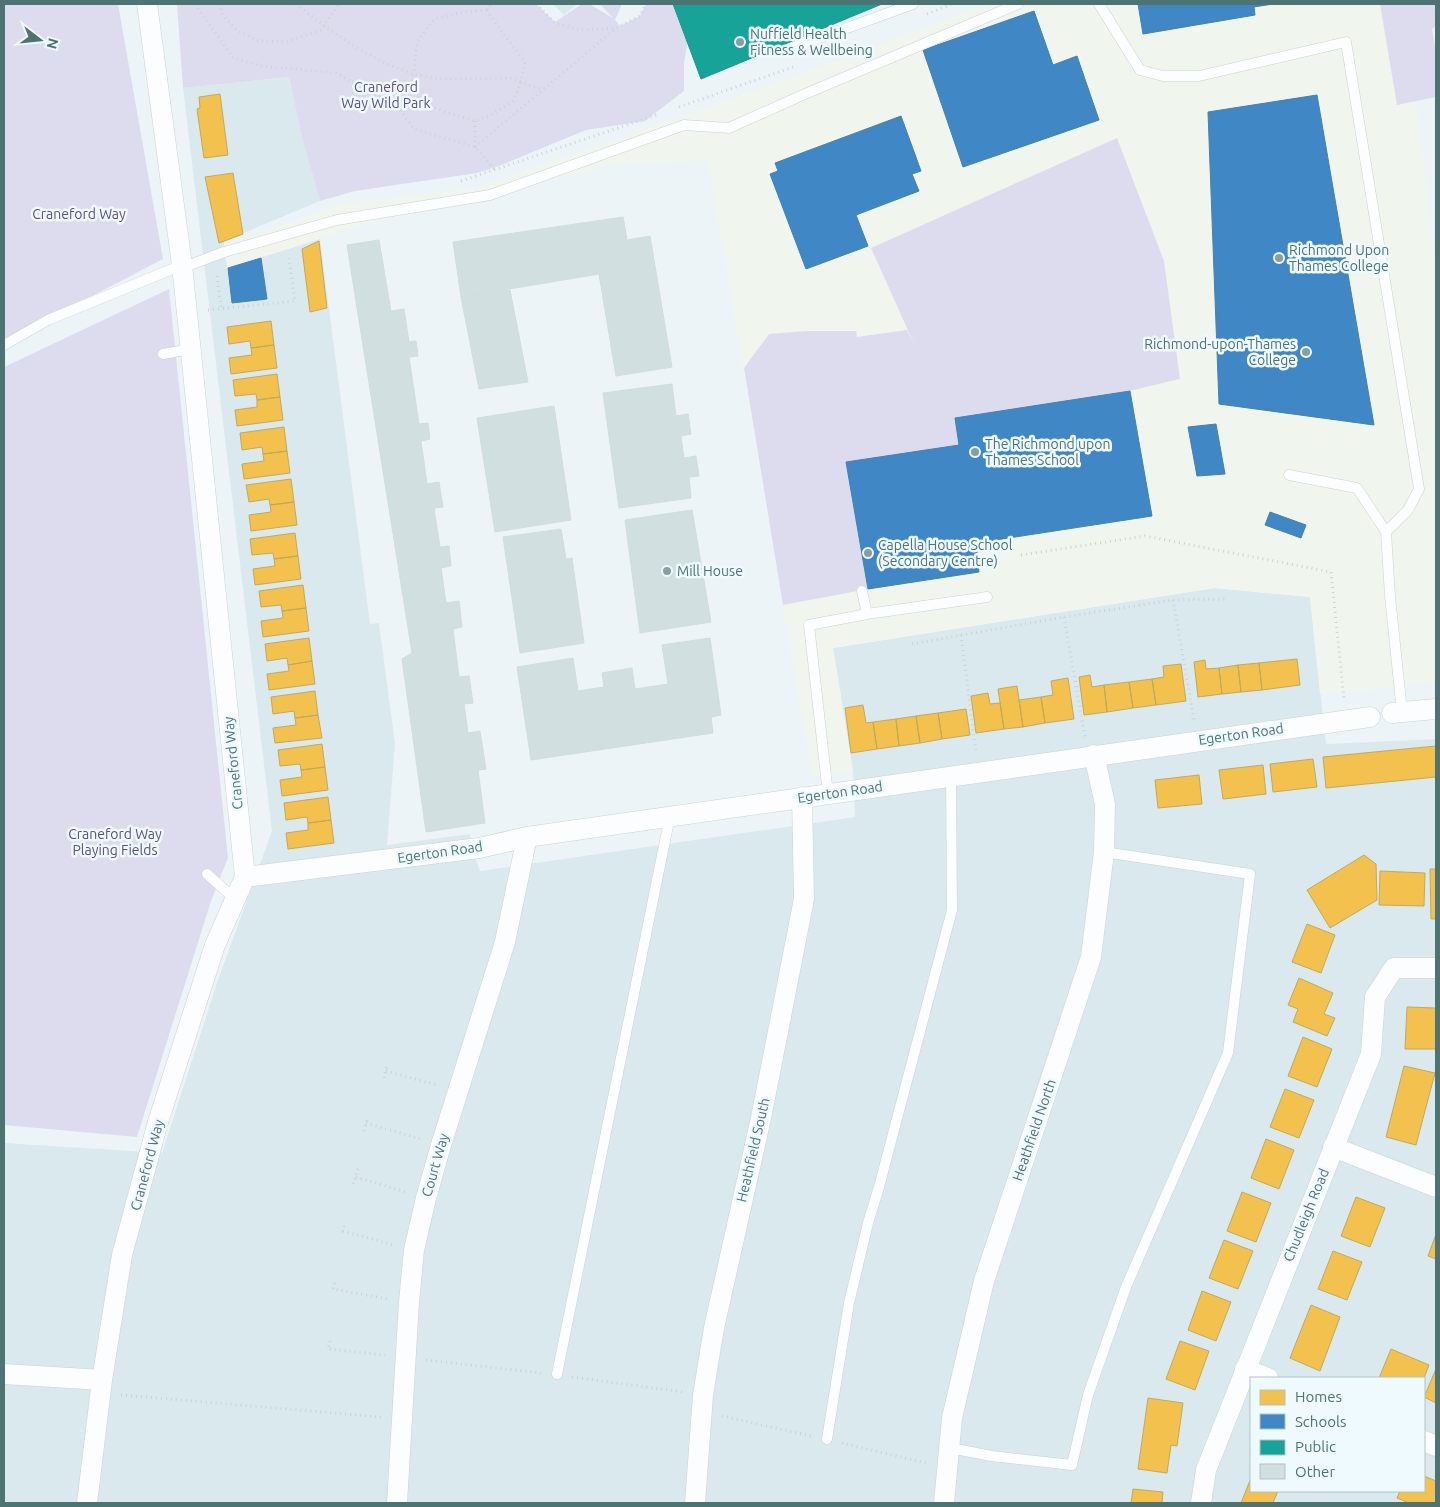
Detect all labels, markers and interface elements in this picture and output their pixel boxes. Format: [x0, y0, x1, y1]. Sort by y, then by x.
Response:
north arrow [15, 15, 65, 65]
place label: Nuffield Health Fitness & Wellbeing [750, 26, 873, 58]
text: N [43, 36, 62, 51]
marker: Nuffield Health Fitness & Wellbeing [734, 36, 746, 48]
park label: Craneford Way Wild Park [341, 79, 431, 111]
park label: Craneford Way [32, 206, 126, 222]
place label: Richmond Upon Thames College [1289, 242, 1389, 274]
marker: Richmond Upon Thames College [1273, 252, 1285, 264]
place label: Richmond-upon-Thames College [1144, 336, 1296, 368]
marker: Richmond-upon-Thames College [1300, 346, 1312, 358]
place label: The Richmond upon Thames School [985, 436, 1110, 468]
marker: The Richmond upon Thames School [969, 446, 981, 458]
place label: Capella House School (Secondary Centre) [878, 537, 1013, 569]
marker: Capella House School (Secondary Centre) [862, 547, 874, 559]
place label: Mill House [677, 563, 743, 579]
marker: Mill House [661, 565, 673, 577]
street label: Craneford Way [220, 715, 246, 810]
street label: Egerton Road [1197, 720, 1285, 748]
street label: Egerton Road [796, 778, 884, 806]
park label: Craneford Way Playing Fields [68, 826, 162, 858]
street label: Egerton Road [396, 838, 484, 866]
street label: Heathfield North [1009, 1077, 1059, 1183]
street label: Heathfield South [733, 1096, 773, 1204]
street label: Craneford Way [127, 1117, 167, 1212]
street label: Court Way [418, 1131, 452, 1199]
street label: Chudleigh Road [1280, 1166, 1332, 1264]
legend [1250, 1377, 1425, 1492]
text: Homes [1295, 1388, 1342, 1405]
text: Schools [1295, 1413, 1346, 1430]
text: Public [1295, 1438, 1336, 1455]
text: Other [1295, 1463, 1335, 1480]

